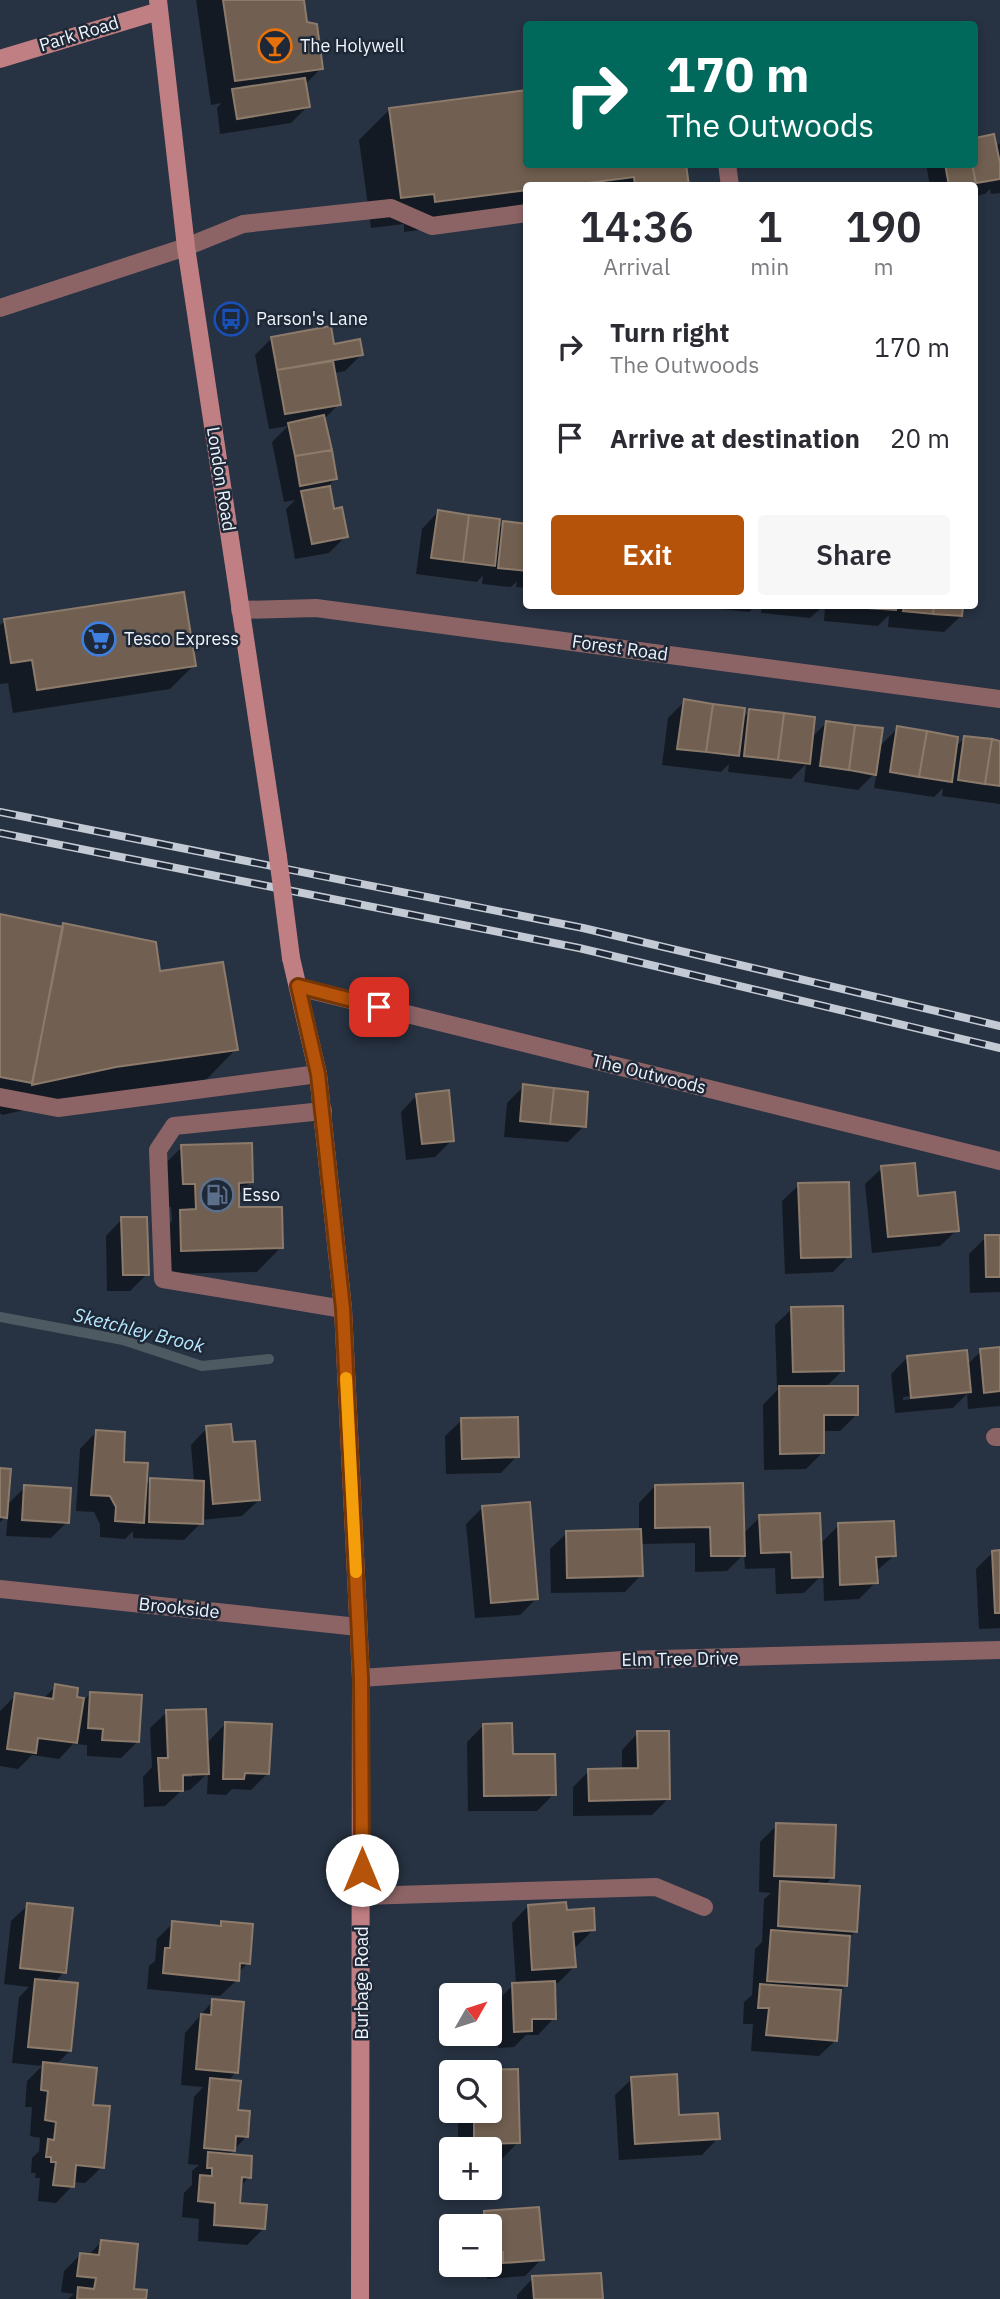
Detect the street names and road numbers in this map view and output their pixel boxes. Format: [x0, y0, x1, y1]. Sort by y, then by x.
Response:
street label: Park Road [36, 11, 121, 57]
street label: London Road [202, 425, 241, 533]
street label: Forest Road [571, 629, 670, 666]
street label: The Outwoods [590, 1048, 709, 1099]
street label: Brookside [137, 1592, 221, 1623]
street label: Elm Tree Drive [621, 1646, 739, 1671]
street label: Burbage Road [350, 1926, 373, 2040]

